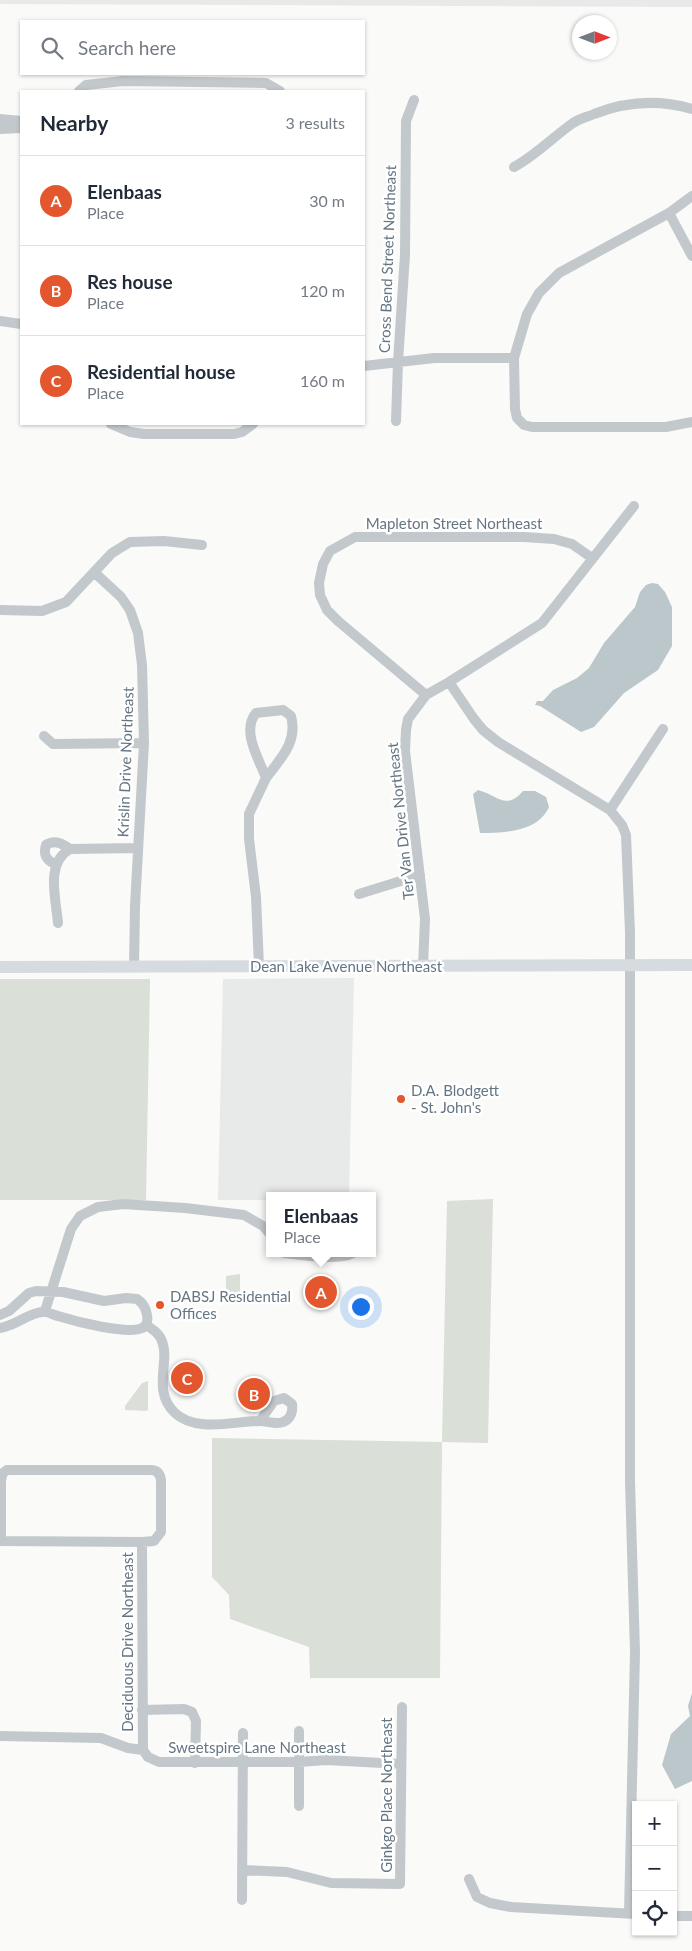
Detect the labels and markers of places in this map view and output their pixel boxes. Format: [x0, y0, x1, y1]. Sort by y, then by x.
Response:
place label: D.A. Blodgett - St. John's [411, 1081, 500, 1116]
marker: D.A. Blodgett - St. John's [395, 1093, 407, 1105]
pin: A [305, 1273, 337, 1311]
place label: DABSJ Residential Offices [170, 1287, 291, 1322]
marker: DABSJ Residential Offices [154, 1299, 166, 1311]
pin: C [171, 1359, 203, 1397]
pin: B [238, 1375, 270, 1413]

